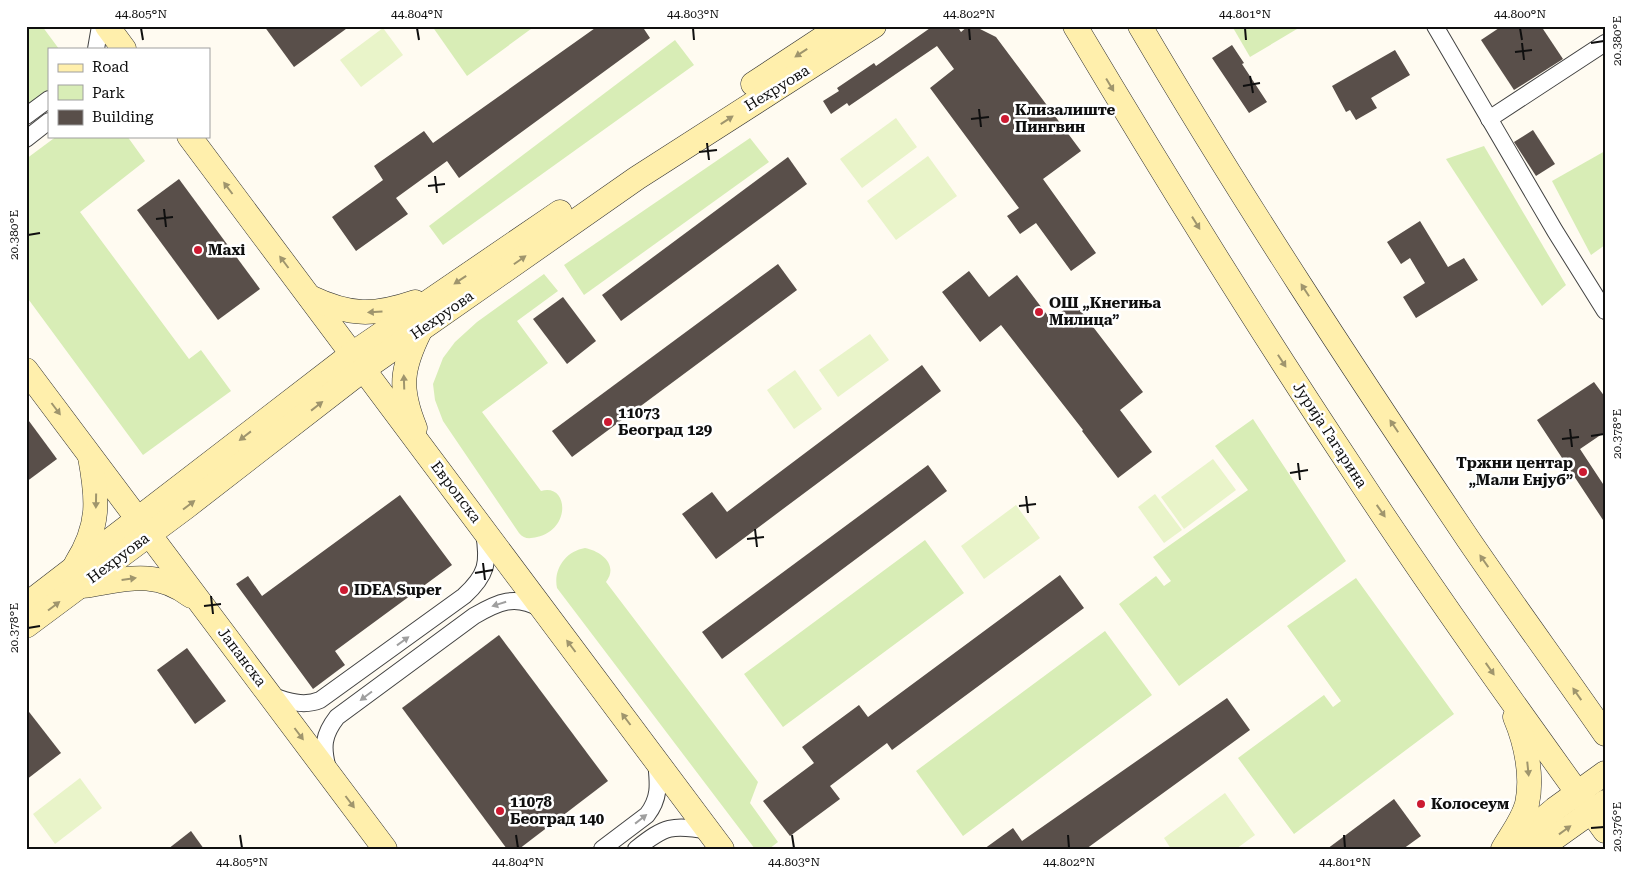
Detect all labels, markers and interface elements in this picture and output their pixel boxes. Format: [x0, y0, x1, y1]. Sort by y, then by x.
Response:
text: 44.805°N [115, 7, 167, 21]
text: 44.804°N [391, 7, 443, 21]
text: 44.803°N [667, 7, 719, 21]
text: 44.802°N [943, 7, 995, 21]
text: 44.801°N [1219, 7, 1271, 21]
text: 44.800°N [1494, 7, 1546, 21]
text: 20.380°E [1610, 16, 1624, 66]
legend [48, 48, 210, 138]
one-way arrow [794, 48, 807, 58]
text: Road [92, 58, 129, 76]
street label: Нехруова [741, 61, 813, 115]
one-way arrow [1106, 79, 1115, 92]
text: Park [92, 84, 126, 102]
place label: Клизалиште Пингвин [1015, 101, 1116, 136]
text: Building [92, 108, 154, 126]
marker: Клизалиште Пингвин [999, 113, 1011, 125]
one-way arrow [720, 115, 734, 124]
one-way arrow [223, 182, 234, 195]
text: 20.380°E [7, 210, 21, 260]
one-way arrow [1191, 217, 1200, 230]
place label: Maxi [208, 241, 245, 259]
marker: Maxi [192, 244, 204, 256]
one-way arrow [279, 255, 289, 269]
one-way arrow [513, 255, 527, 265]
one-way arrow [454, 275, 467, 285]
one-way arrow [1300, 283, 1310, 297]
street label: Нехруова [407, 287, 477, 343]
place label: ОШ „Кнегиња Милица” [1049, 294, 1161, 329]
marker: ОШ „Кнегиња Милица” [1033, 306, 1045, 318]
one-way arrow [366, 309, 382, 317]
one-way arrow [1277, 354, 1287, 368]
one-way arrow [400, 374, 408, 390]
street label: Јурија Гагарина [1289, 379, 1371, 491]
one-way arrow [310, 400, 323, 411]
one-way arrow [50, 402, 61, 415]
place label: 11073 Београд 129 [618, 404, 713, 439]
text: 20.378°E [1610, 409, 1624, 459]
marker: 11073 Београд 129 [602, 416, 614, 428]
one-way arrow [1389, 419, 1398, 433]
one-way arrow [238, 431, 252, 441]
place label: Тржни центар „Мали Енјуб” [1456, 454, 1573, 489]
street label: Европска [427, 458, 485, 526]
marker: Тржни центар „Мали Енјуб” [1577, 466, 1589, 478]
one-way arrow [92, 493, 100, 509]
one-way arrow [182, 500, 196, 510]
one-way arrow [1376, 504, 1386, 518]
street label: Нехруова [83, 529, 153, 587]
one-way arrow [1479, 554, 1489, 568]
one-way arrow [121, 575, 137, 583]
place label: IDEA Super [354, 581, 442, 599]
marker: IDEA Super [338, 584, 350, 596]
one-way arrow [492, 600, 507, 608]
one-way arrow [47, 601, 61, 611]
text: 20.378°E [7, 603, 21, 653]
street label: Јапанска [214, 624, 270, 690]
one-way arrow [396, 636, 410, 646]
one-way arrow [566, 640, 577, 653]
one-way arrow [1485, 662, 1495, 676]
one-way arrow [1572, 687, 1582, 701]
one-way arrow [359, 691, 373, 701]
one-way arrow [621, 712, 631, 726]
one-way arrow [294, 727, 305, 740]
one-way arrow [1524, 762, 1532, 778]
place label: 11078 Београд 140 [510, 793, 605, 828]
one-way arrow [345, 795, 355, 809]
place label: Колосеум [1431, 795, 1509, 813]
marker: Колосеум [1415, 798, 1427, 810]
text: 20.376°E [1610, 802, 1624, 852]
marker: 11078 Београд 140 [494, 805, 506, 817]
one-way arrow [634, 814, 647, 825]
one-way arrow [1558, 825, 1572, 835]
text: 44.805°N [216, 855, 268, 869]
text: 44.804°N [492, 855, 544, 869]
text: 44.803°N [768, 855, 820, 869]
text: 44.802°N [1043, 855, 1095, 869]
text: 44.801°N [1319, 855, 1371, 869]

